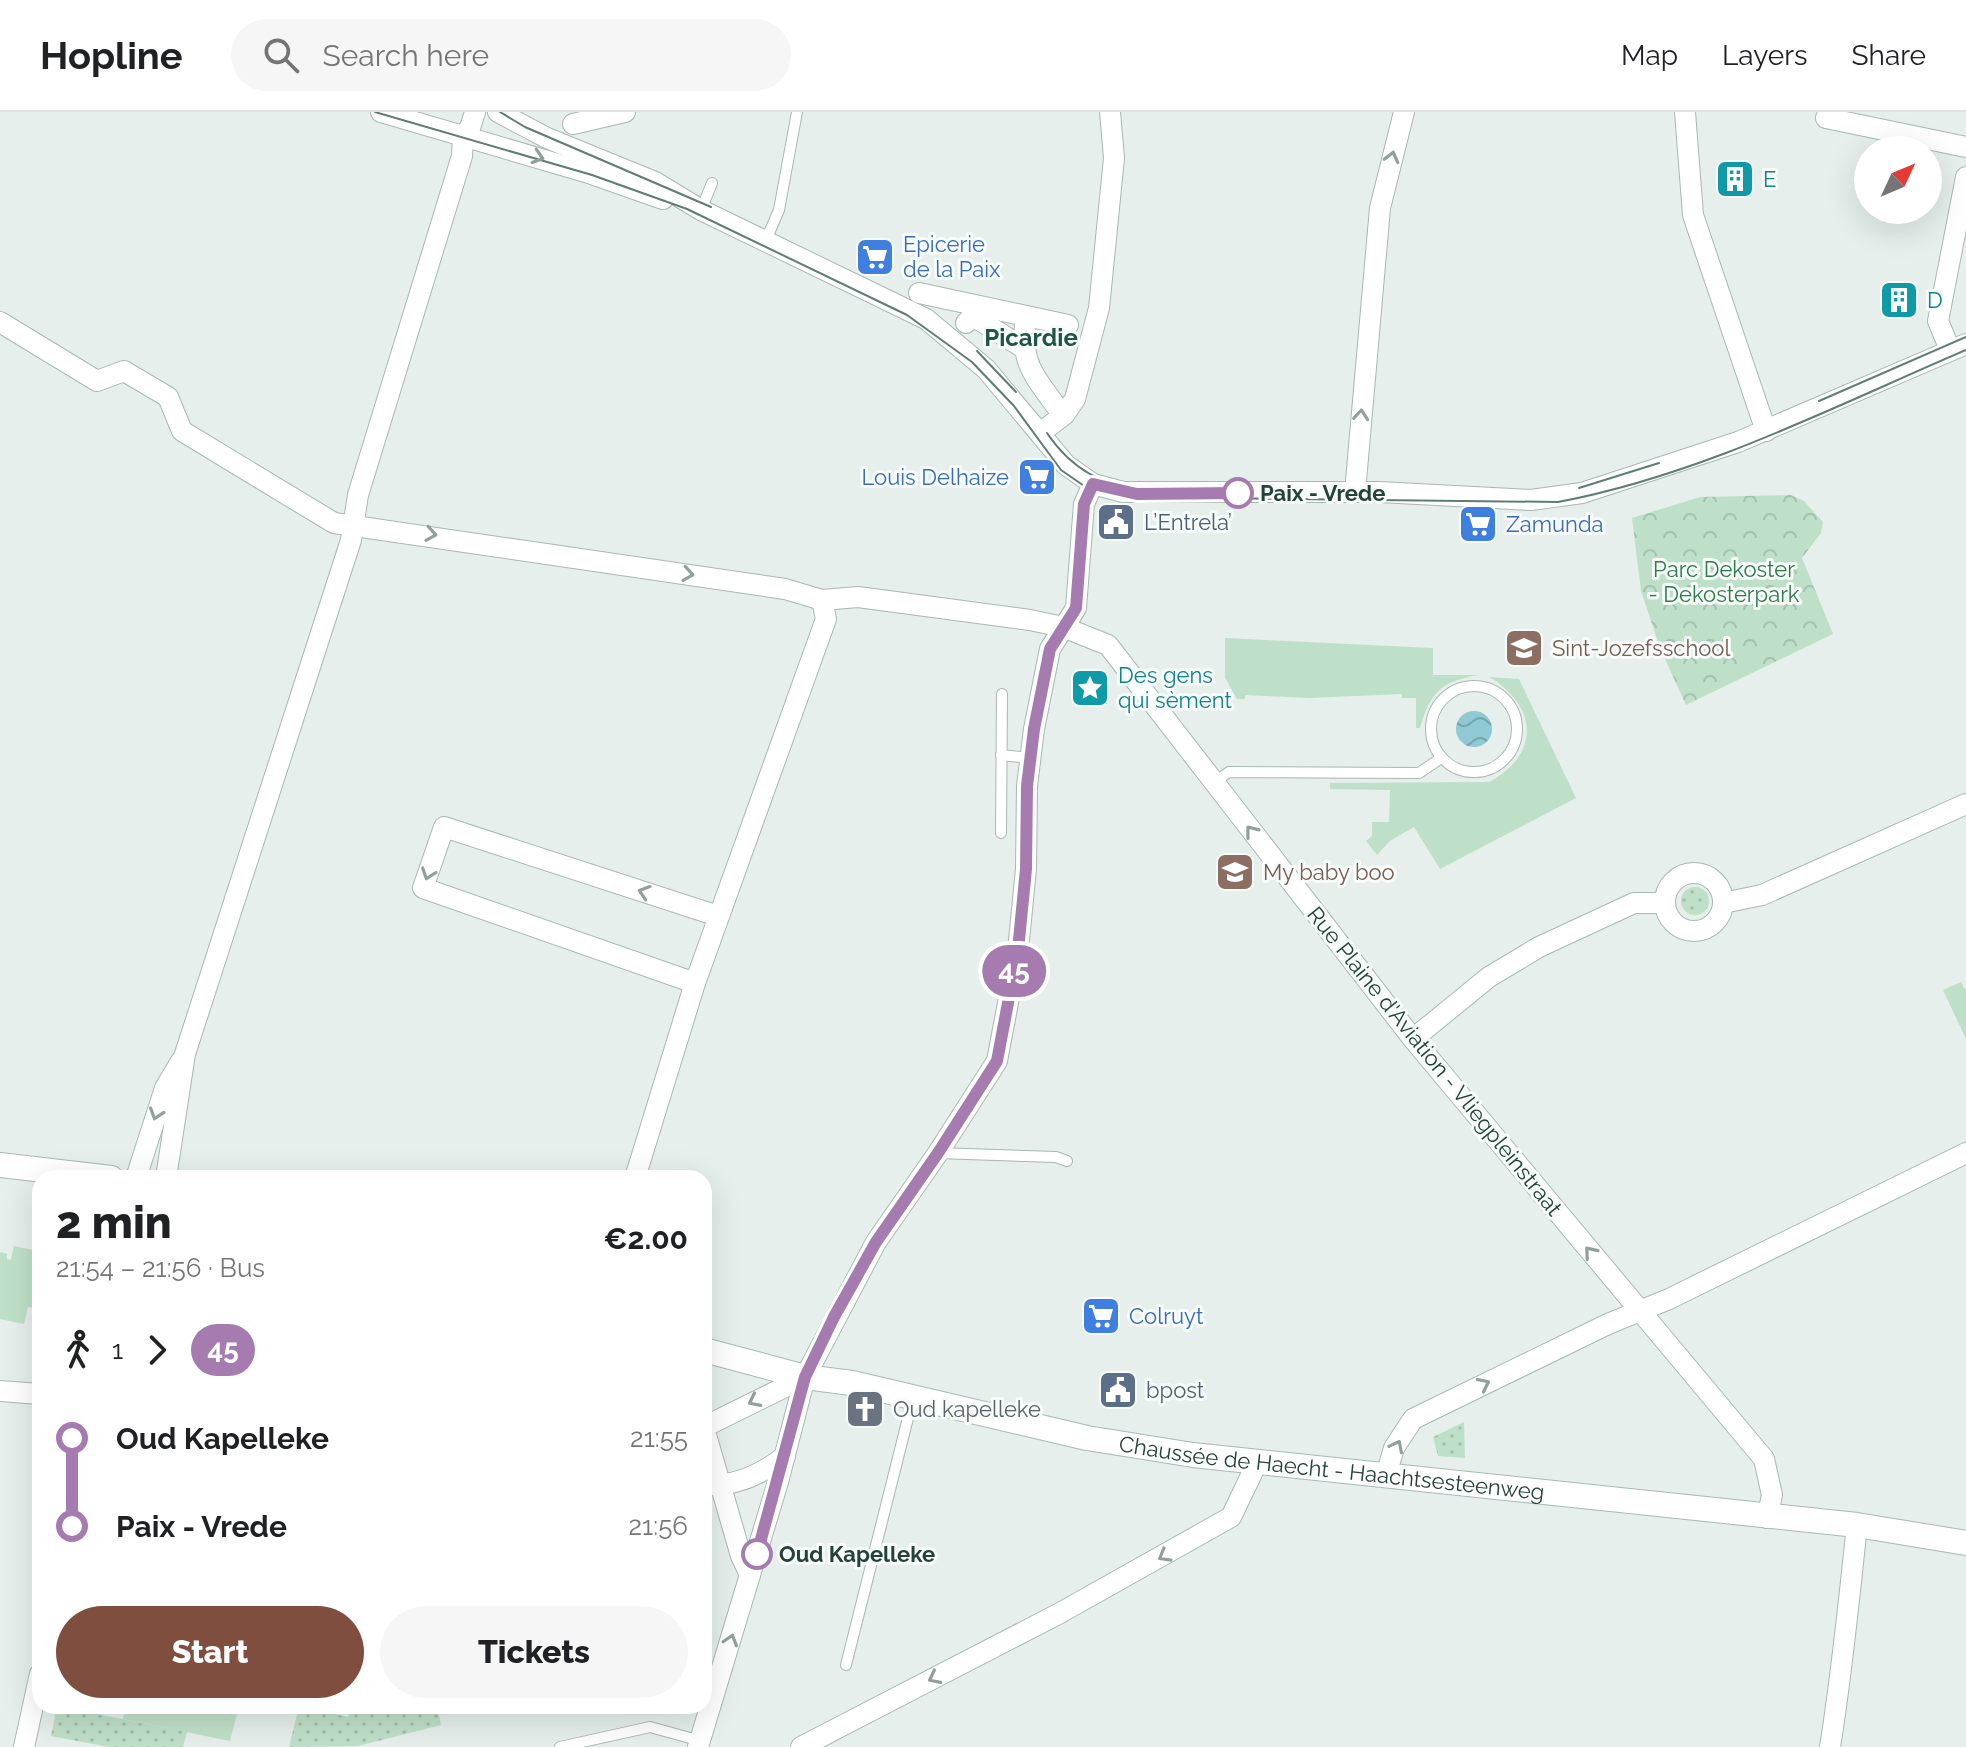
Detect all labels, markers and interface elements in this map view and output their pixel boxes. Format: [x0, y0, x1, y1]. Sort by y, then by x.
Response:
search box [231, 19, 791, 91]
text: Hopline [40, 33, 183, 78]
icon: search [259, 33, 303, 77]
text: Search here [323, 38, 489, 73]
text: Map [1621, 39, 1678, 72]
text: Layers [1722, 39, 1808, 72]
text: Share [1852, 39, 1926, 72]
north arrow [1854, 136, 1942, 224]
map controls [1854, 136, 1942, 224]
one-way arrow [530, 148, 544, 164]
one-way arrow [1383, 151, 1400, 164]
building icon: E [1714, 158, 1756, 200]
place label: E [1763, 166, 1776, 192]
place label: Epicerie de la Paix [903, 231, 1000, 282]
supermarket icon: Epicerie de la Paix [854, 236, 896, 278]
building icon: D [1878, 279, 1920, 321]
place label: D [1927, 287, 1943, 313]
district label: Picardie [984, 323, 1078, 352]
one-way arrow [1352, 408, 1369, 421]
supermarket icon: Louis Delhaize [1016, 456, 1058, 498]
place label: Louis Delhaize [861, 464, 1009, 490]
marker: Paix - Vrede [1223, 478, 1253, 508]
place label: Paix - Vrede [1260, 480, 1385, 506]
public building icon: L’Entrela’ [1095, 501, 1137, 543]
supermarket icon: Zamunda [1457, 503, 1499, 545]
place label: L’Entrela’ [1144, 509, 1232, 535]
place label: Zamunda [1506, 511, 1604, 537]
one-way arrow [424, 525, 437, 542]
park label: Parc Dekoster - Dekosterpark [1648, 556, 1800, 607]
one-way arrow [681, 565, 694, 582]
school or university icon: Sint-Jozefsschool [1503, 627, 1545, 669]
place label: Sint-Jozefsschool [1552, 635, 1730, 661]
place label: Des gens qui sèment [1118, 662, 1232, 713]
place icon: Des gens qui sèment [1069, 667, 1111, 709]
one-way arrow [1246, 826, 1261, 840]
school or university icon: My baby boo [1214, 851, 1256, 893]
place label: My baby boo [1263, 859, 1395, 885]
one-way arrow [421, 867, 437, 881]
one-way arrow [637, 885, 651, 901]
street label: Rue Plaine d'Aviation - Vliegpleinstraat [1302, 901, 1568, 1221]
line badge: 45 [978, 945, 1050, 997]
text: 45 [998, 954, 1030, 987]
one-way arrow [150, 1107, 166, 1121]
text: 2 min [56, 1197, 172, 1248]
text: €2.00 [604, 1221, 688, 1256]
one-way arrow [1585, 1247, 1600, 1261]
text: 21:54 – 21:56 · Bus [56, 1253, 265, 1283]
supermarket icon: Colruyt [1080, 1295, 1122, 1337]
place label: Colruyt [1129, 1303, 1204, 1329]
icon: walk [56, 1328, 100, 1372]
icon: forward [135, 1328, 179, 1372]
text: 45 [207, 1333, 239, 1366]
text: 1 [112, 1335, 123, 1365]
public building icon: bpost [1097, 1369, 1139, 1411]
place label: bpost [1146, 1377, 1205, 1403]
one-way arrow [1475, 1379, 1490, 1394]
church icon: Oud kapelleke [844, 1388, 886, 1430]
one-way arrow [748, 1391, 763, 1407]
place label: Oud kapelleke [893, 1396, 1041, 1422]
text: Oud Kapelleke [116, 1421, 329, 1456]
text: 21:55 [630, 1423, 688, 1453]
street label: Chaussée de Haecht - Haachtsesteenweg [1117, 1430, 1546, 1505]
one-way arrow [1387, 1440, 1403, 1454]
text: Paix - Vrede [116, 1509, 287, 1544]
text: 21:56 [629, 1511, 688, 1541]
marker: Oud Kapelleke [742, 1539, 772, 1569]
place label: Oud Kapelleke [779, 1541, 935, 1567]
one-way arrow [1158, 1546, 1173, 1562]
button: Start [56, 1606, 364, 1698]
button: Tickets [380, 1606, 688, 1698]
one-way arrow [722, 1633, 738, 1647]
one-way arrow [928, 1668, 943, 1683]

